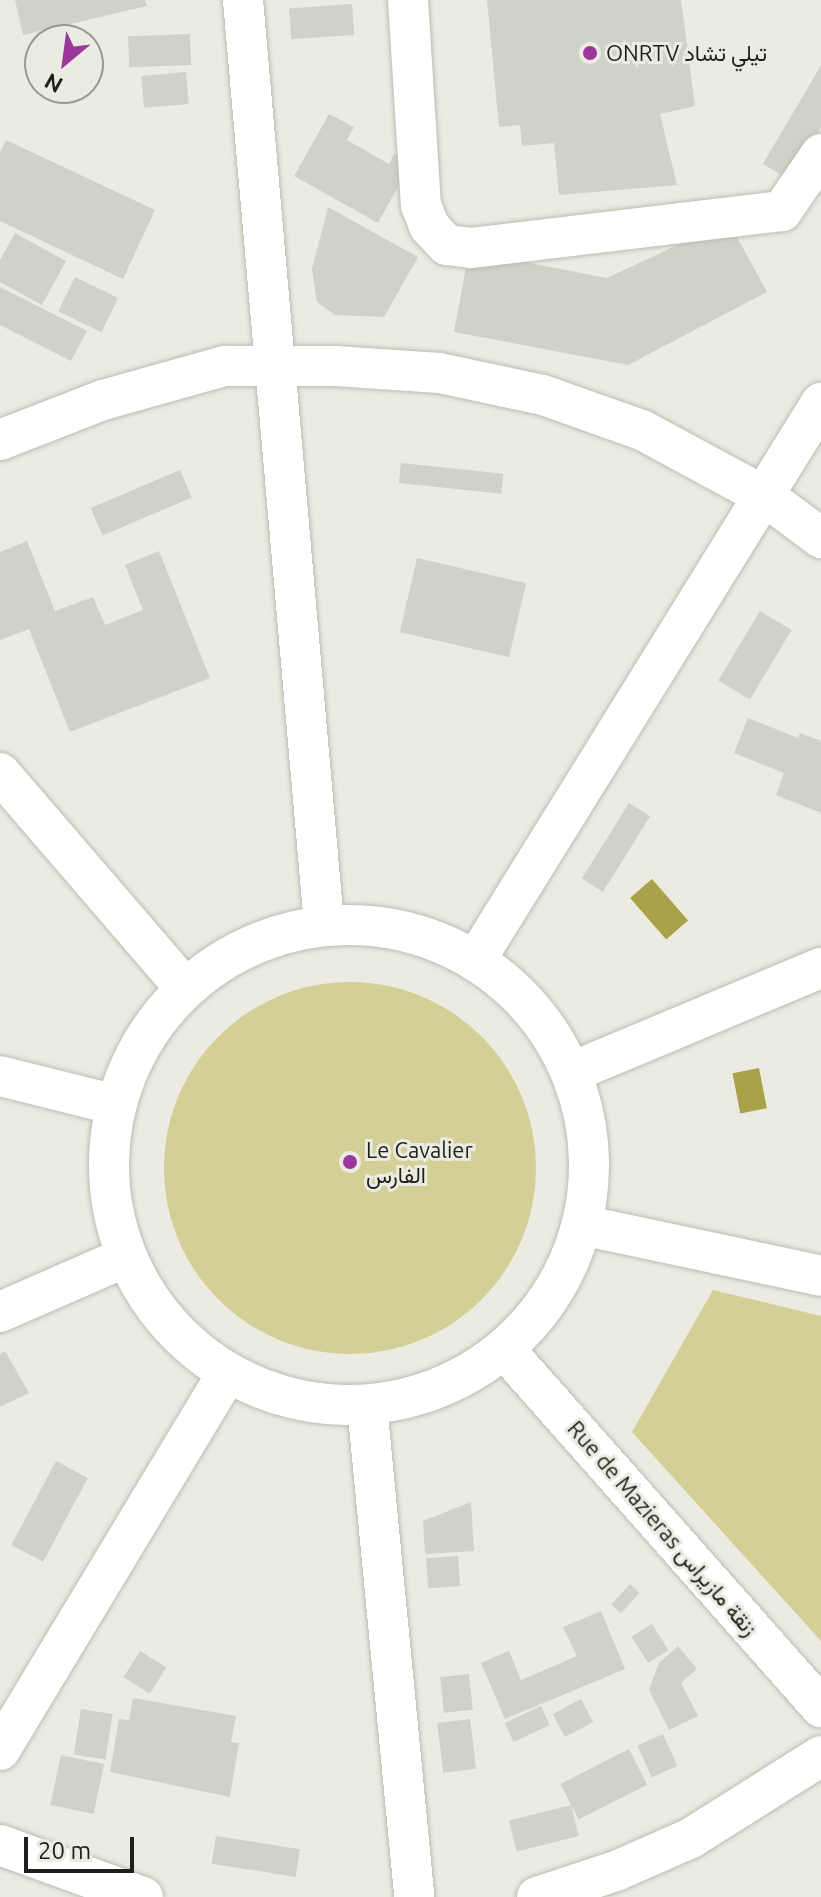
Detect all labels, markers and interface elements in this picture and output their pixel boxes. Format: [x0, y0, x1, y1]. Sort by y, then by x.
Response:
north arrow [24, 24, 104, 104]
place label: ONRTV تيلي تشاد [606, 40, 767, 66]
marker: ONRTV تيلي تشاد [581, 44, 599, 62]
text: N [40, 69, 66, 99]
place label: Le Cavalier الفارس [366, 1136, 473, 1188]
marker: Le Cavalier الفارس [341, 1153, 359, 1171]
street label: Rue de Mazieras زنقة مازيراس [562, 1415, 764, 1641]
scale bar [28, 1821, 138, 1871]
text: 20 m [38, 1837, 91, 1864]

